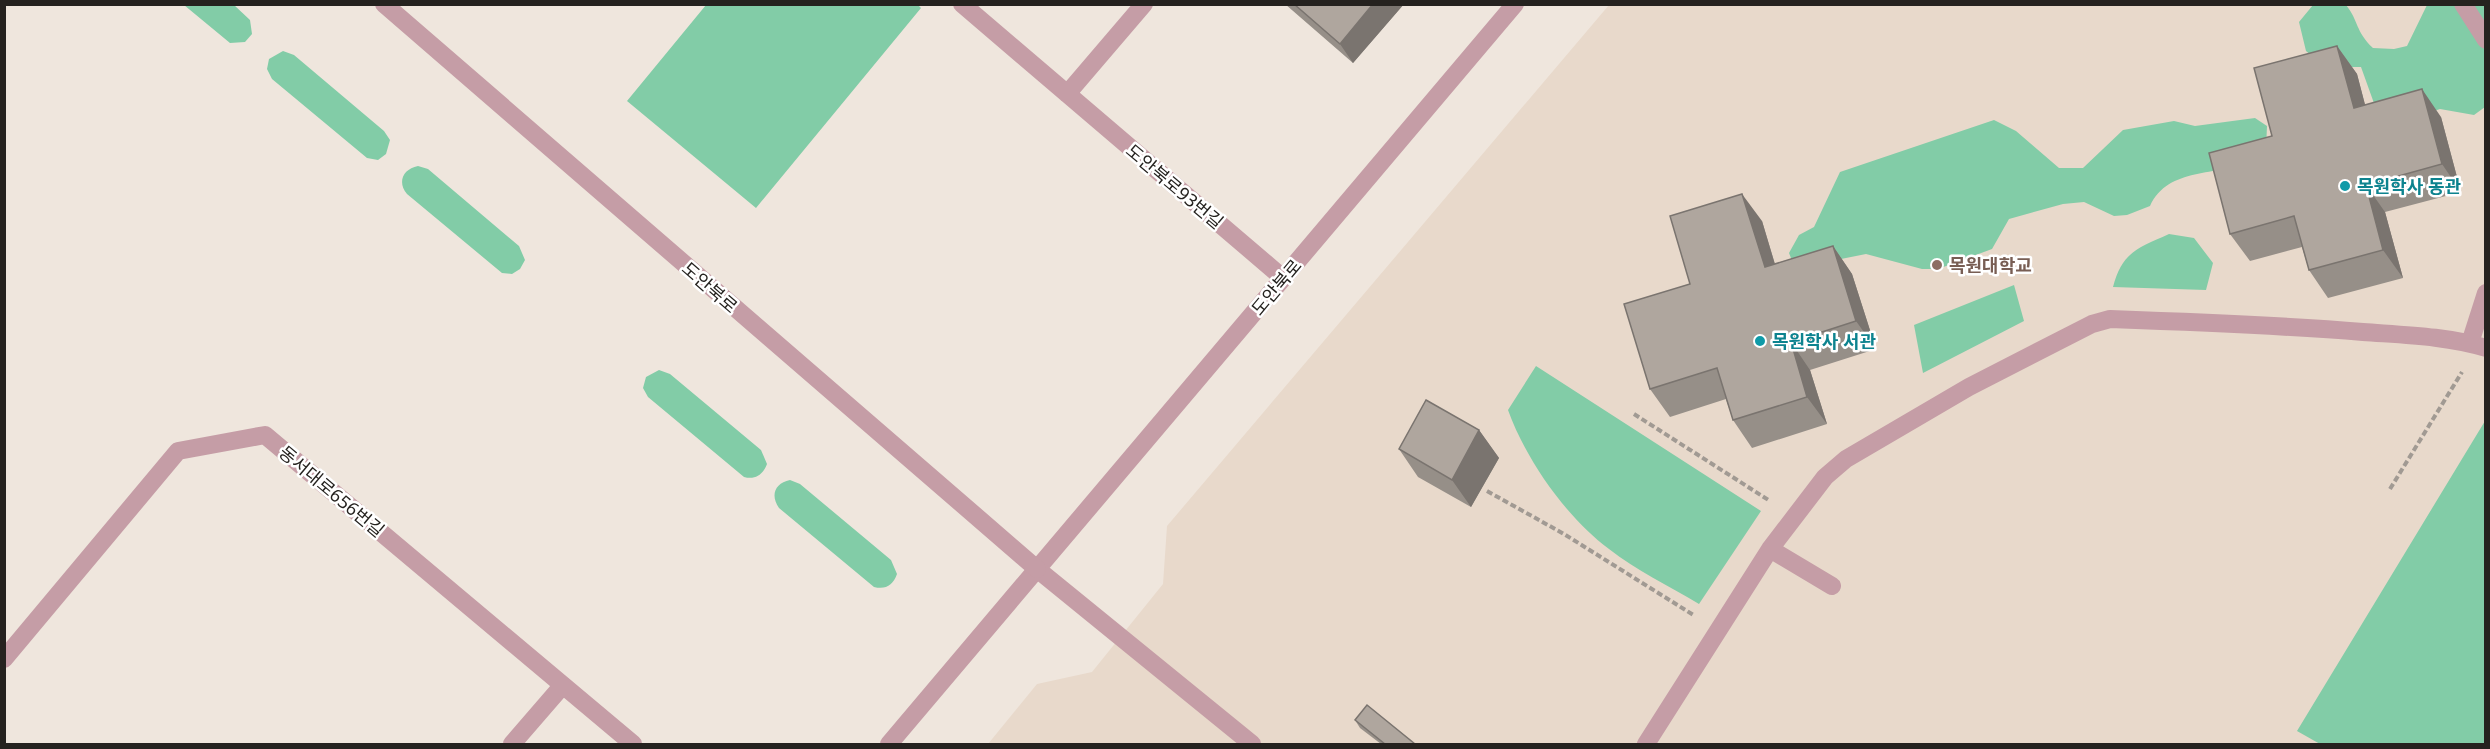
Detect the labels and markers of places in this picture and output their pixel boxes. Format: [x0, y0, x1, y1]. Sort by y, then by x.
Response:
place label: 목원학사 동관 [2357, 174, 2461, 198]
marker: 목원학사 동관 [2338, 179, 2352, 193]
place label: 목원대학교 [1949, 253, 2032, 277]
marker: 목원대학교 [1930, 258, 1944, 272]
place label: 목원학사 서관 [1772, 329, 1876, 353]
marker: 목원학사 서관 [1753, 334, 1767, 348]

